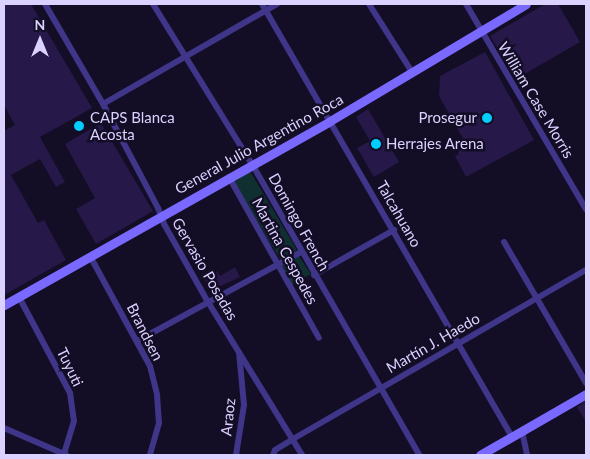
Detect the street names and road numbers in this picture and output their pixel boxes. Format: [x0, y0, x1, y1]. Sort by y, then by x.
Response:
street label: William Case Morris [494, 39, 578, 161]
street label: General Julio Argentino Roca [171, 90, 347, 198]
street label: Domingo French [265, 170, 333, 274]
street label: Talcahuano [373, 178, 425, 250]
street label: Martina Cespedes [248, 195, 322, 307]
street label: Gervasio Posadas [168, 215, 242, 323]
street label: Brandsen [123, 300, 167, 364]
street label: Martín J. Haedo [383, 309, 483, 377]
street label: Tuyuti [53, 345, 87, 389]
street label: Araoz [217, 397, 239, 437]

